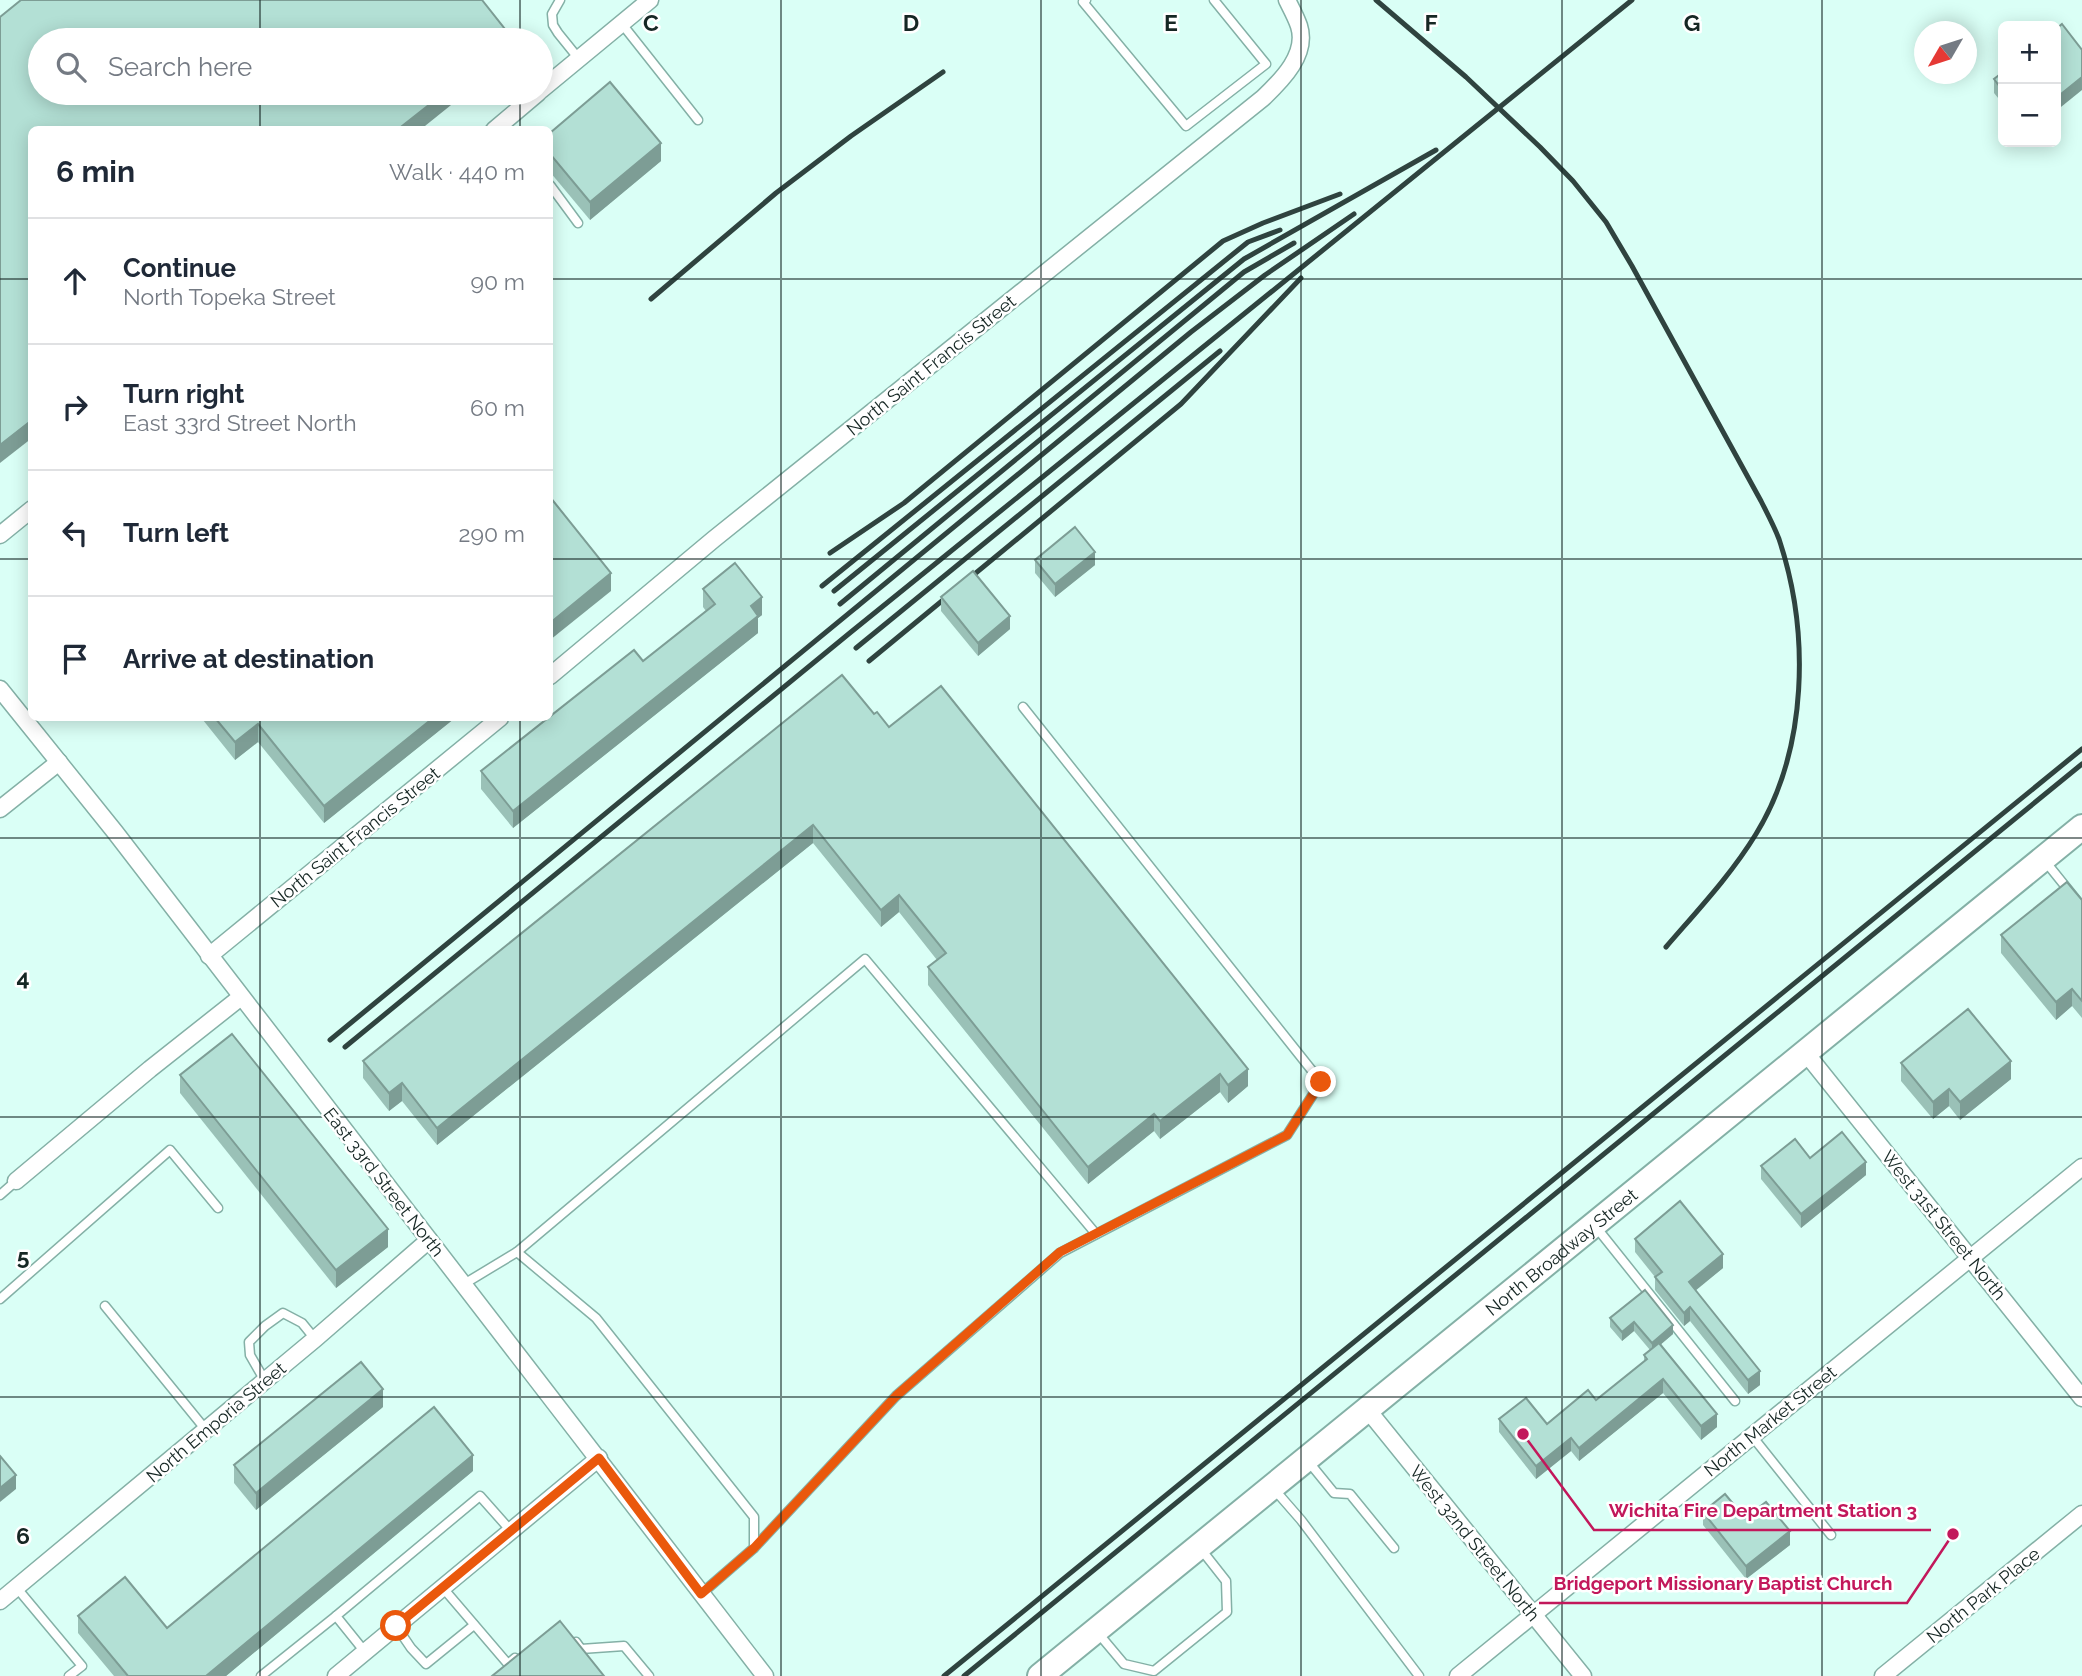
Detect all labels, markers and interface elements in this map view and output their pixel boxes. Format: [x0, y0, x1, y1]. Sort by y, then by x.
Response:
text: C [643, 9, 659, 36]
text: D [903, 9, 919, 36]
text: E [1164, 9, 1178, 36]
text: F [1424, 9, 1438, 36]
text: G [1684, 9, 1700, 36]
north arrow [1914, 21, 1977, 84]
map controls [1998, 21, 2061, 147]
button: + [1998, 21, 2061, 84]
search box [28, 28, 553, 105]
icon: search [52, 48, 90, 86]
text: Search here [108, 52, 252, 82]
button: − [1998, 84, 2061, 147]
text: 6 min [56, 154, 135, 189]
text: Walk · 440 m [389, 158, 525, 185]
text: Continue [123, 253, 236, 283]
icon: ahead [56, 262, 94, 300]
text: 90 m [470, 268, 525, 295]
text: North Topeka Street [123, 283, 336, 310]
street label: North Saint Francis Street [842, 290, 1020, 440]
text: Turn right [123, 379, 244, 409]
icon: right [56, 388, 94, 426]
text: 60 m [470, 394, 525, 421]
text: East 33rd Street North [123, 409, 357, 436]
icon: left [56, 514, 94, 552]
text: Turn left [123, 518, 229, 548]
text: 290 m [458, 520, 525, 547]
icon: arrive [56, 640, 94, 678]
text: Arrive at destination [123, 644, 374, 674]
street label: North Saint Francis Street [266, 762, 444, 912]
text: 4 [16, 964, 30, 991]
route end [1305, 1066, 1336, 1097]
street label: East 33rd Street North [319, 1103, 449, 1261]
street label: West 31st Street North [1877, 1146, 2011, 1304]
street label: North Broadway Street [1481, 1184, 1641, 1319]
text: 5 [17, 1243, 30, 1270]
street label: North Emporia Street [142, 1358, 290, 1486]
street label: North Market Street [1700, 1361, 1840, 1481]
street label: West 32nd Street North [1406, 1461, 1544, 1625]
callout: Wichita Fire Department Station 3 [1594, 1490, 1931, 1530]
text: Wichita Fire Department Station 3 [1609, 1499, 1917, 1521]
text: 6 [16, 1522, 30, 1549]
street label: North Park Place [1922, 1543, 2044, 1647]
callout: Bridgeport Missionary Baptist Church [1539, 1563, 1907, 1603]
text: Bridgeport Missionary Baptist Church [1554, 1572, 1893, 1594]
route start [380, 1610, 411, 1641]

